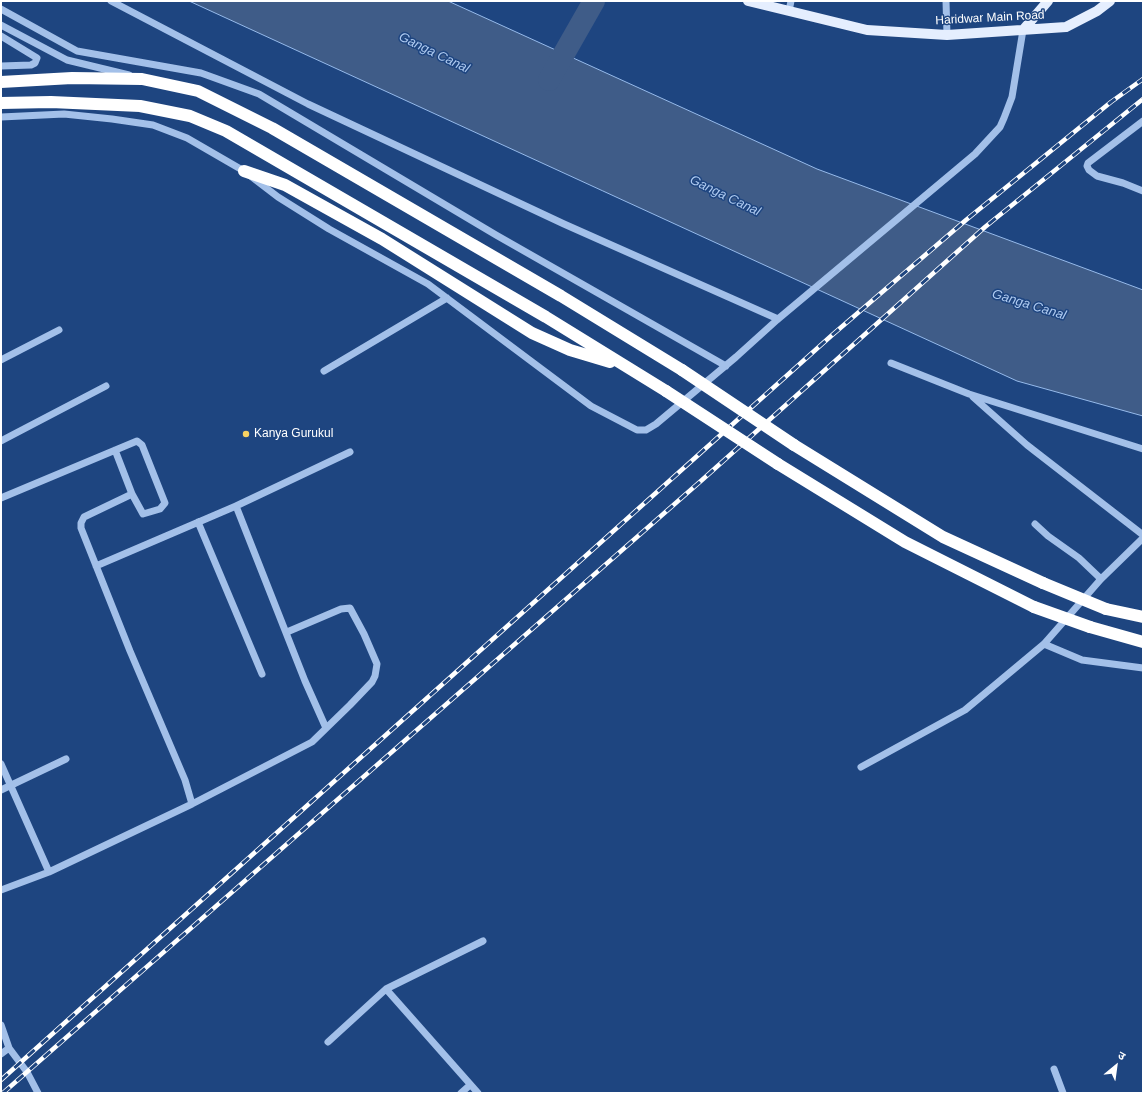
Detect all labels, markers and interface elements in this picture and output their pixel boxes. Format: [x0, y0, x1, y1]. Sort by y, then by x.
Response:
street label: Haridwar Main Road [935, 8, 1045, 28]
water label: Ganga Canal [396, 29, 472, 77]
water label: Ganga Canal [687, 172, 763, 220]
water label: Ganga Canal [990, 286, 1068, 324]
place label: Kanya Gurukul [254, 427, 333, 441]
marker: Kanya Gurukul [241, 429, 251, 439]
north arrow [1096, 1046, 1136, 1086]
text: उ [1116, 1049, 1128, 1062]

